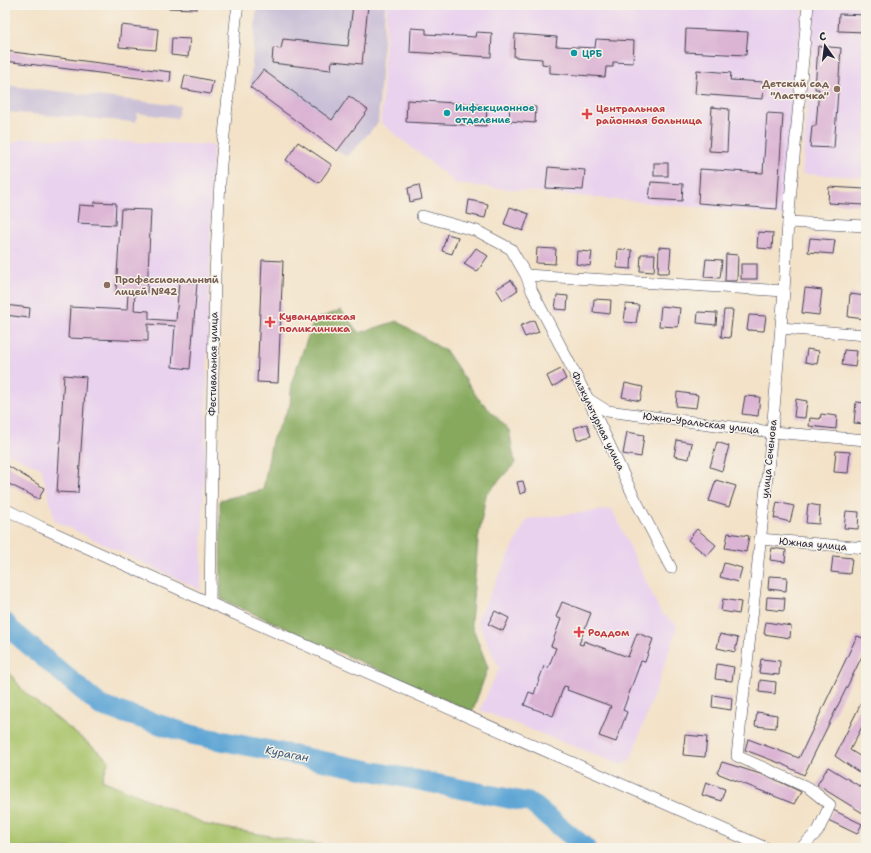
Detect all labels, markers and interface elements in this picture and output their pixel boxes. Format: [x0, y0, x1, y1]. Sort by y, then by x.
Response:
north arrow [805, 26, 845, 66]
text: С [818, 29, 828, 45]
place label: ЦРБ [582, 47, 603, 60]
marker: ЦРБ [569, 48, 579, 58]
place label: Детский сад "Ласточка" [762, 77, 829, 102]
marker: Детский сад "Ласточка" [832, 84, 842, 94]
place label: Инфекционное отделение [455, 101, 535, 126]
place label: Центральная районная больница [596, 102, 702, 127]
marker: Инфекционное отделение [442, 108, 452, 118]
marker: Центральная районная больница [581, 108, 593, 120]
place label: Профессиональный лицей №42 [115, 273, 219, 298]
marker: Профессиональный лицей №42 [102, 280, 112, 290]
place label: Кувандыкская поликлиника [279, 310, 356, 335]
street label: Фестивальная улица [206, 311, 220, 416]
marker: Кувандыкская поликлиника [264, 316, 276, 328]
street label: Физкультурная улица [568, 369, 628, 473]
street label: Южно-Уральская улица [642, 409, 761, 437]
street label: улица Сеченова [758, 418, 780, 499]
street label: Южная улица [779, 535, 848, 554]
marker: Роддом [573, 626, 585, 638]
place label: Роддом [588, 626, 630, 639]
water label: Кураган [264, 742, 310, 766]

